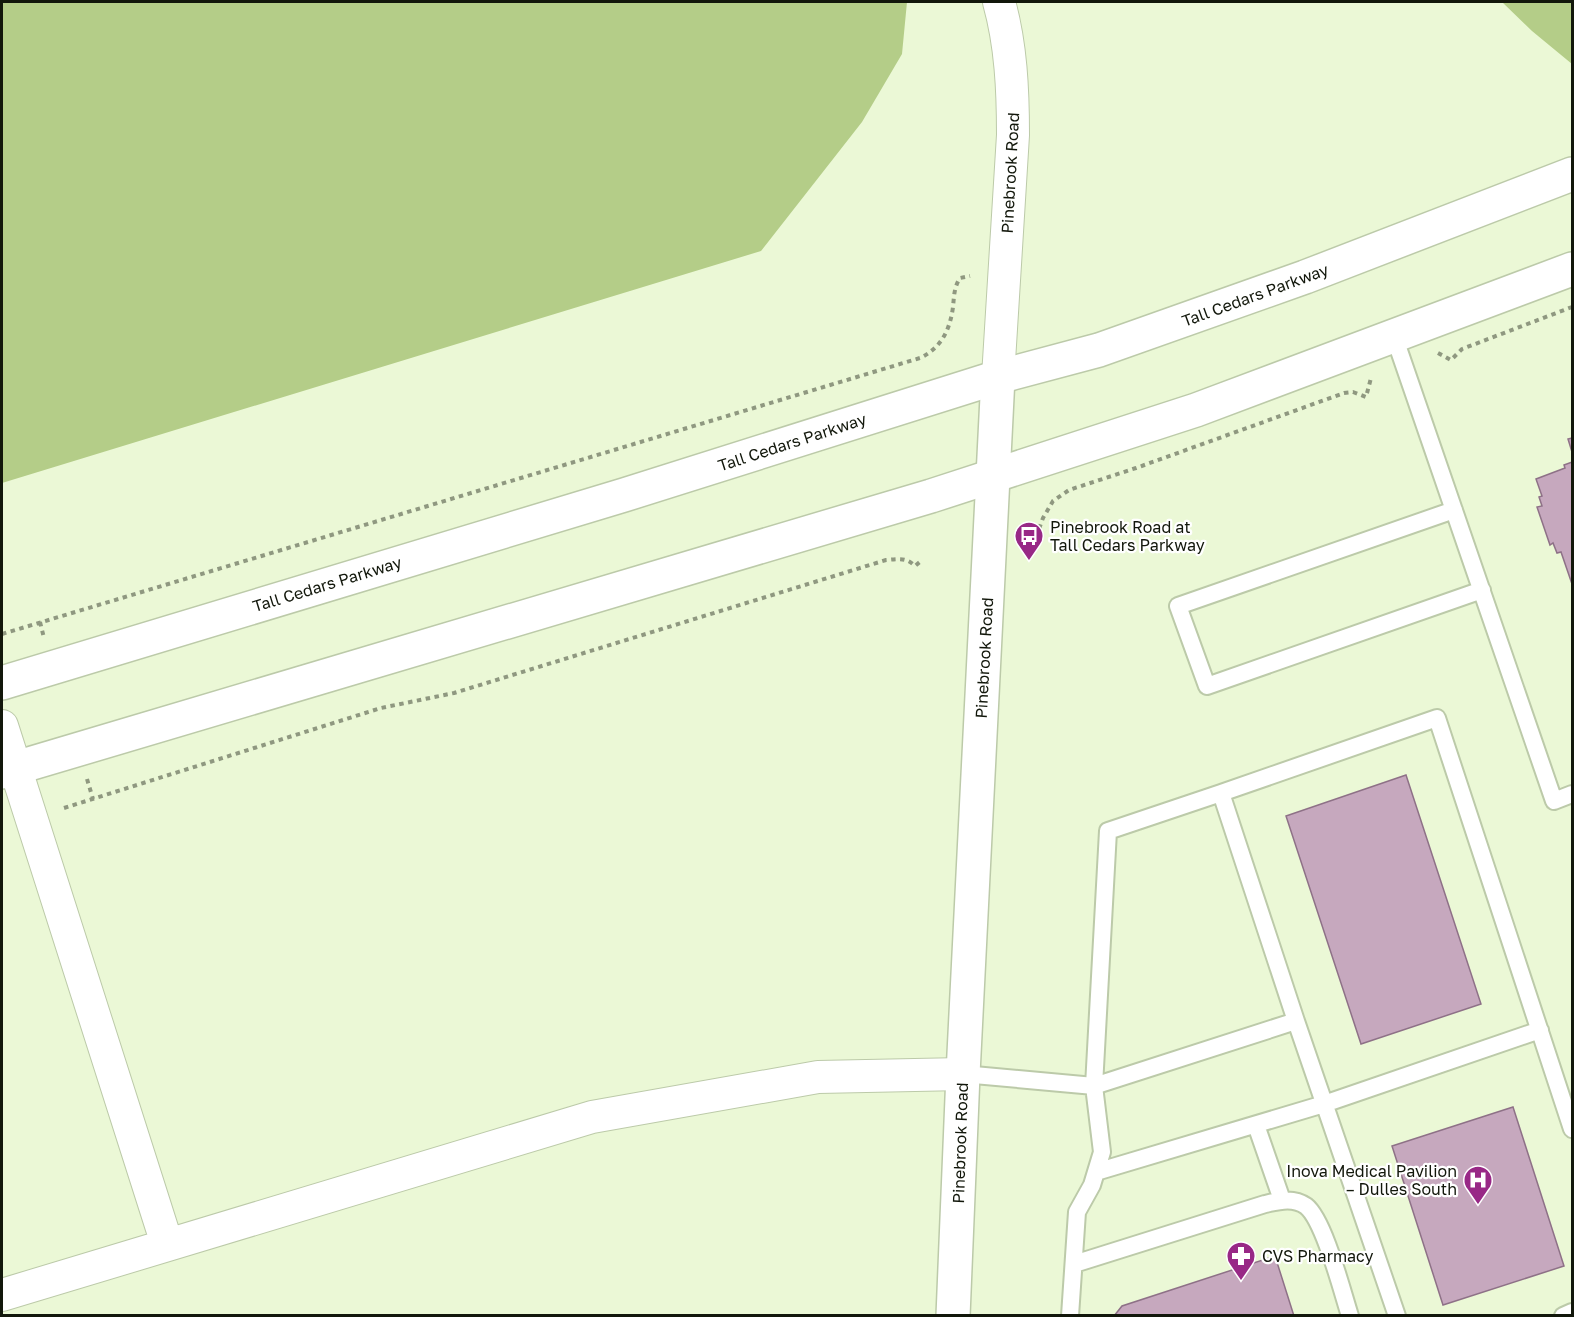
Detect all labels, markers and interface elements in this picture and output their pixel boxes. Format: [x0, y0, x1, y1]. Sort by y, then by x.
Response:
street label: Pinebrook Road [997, 112, 1023, 234]
street label: Tall Cedars Parkway [1179, 259, 1331, 331]
street label: Tall Cedars Parkway [715, 409, 869, 475]
place label: Pinebrook Road at Tall Cedars Parkway [1050, 517, 1205, 555]
bus stop icon: Pinebrook Road at Tall Cedars Parkway [1013, 520, 1045, 562]
street label: Tall Cedars Parkway [250, 552, 404, 616]
street label: Pinebrook Road [971, 597, 997, 719]
street label: Pinebrook Road [948, 1082, 972, 1204]
place label: Inova Medical Pavilion – Dulles South [1286, 1161, 1457, 1199]
hospital icon: Inova Medical Pavilion – Dulles South [1462, 1164, 1494, 1206]
pharmacy icon: CVS Pharmacy [1225, 1240, 1257, 1282]
place label: CVS Pharmacy [1262, 1246, 1373, 1266]

